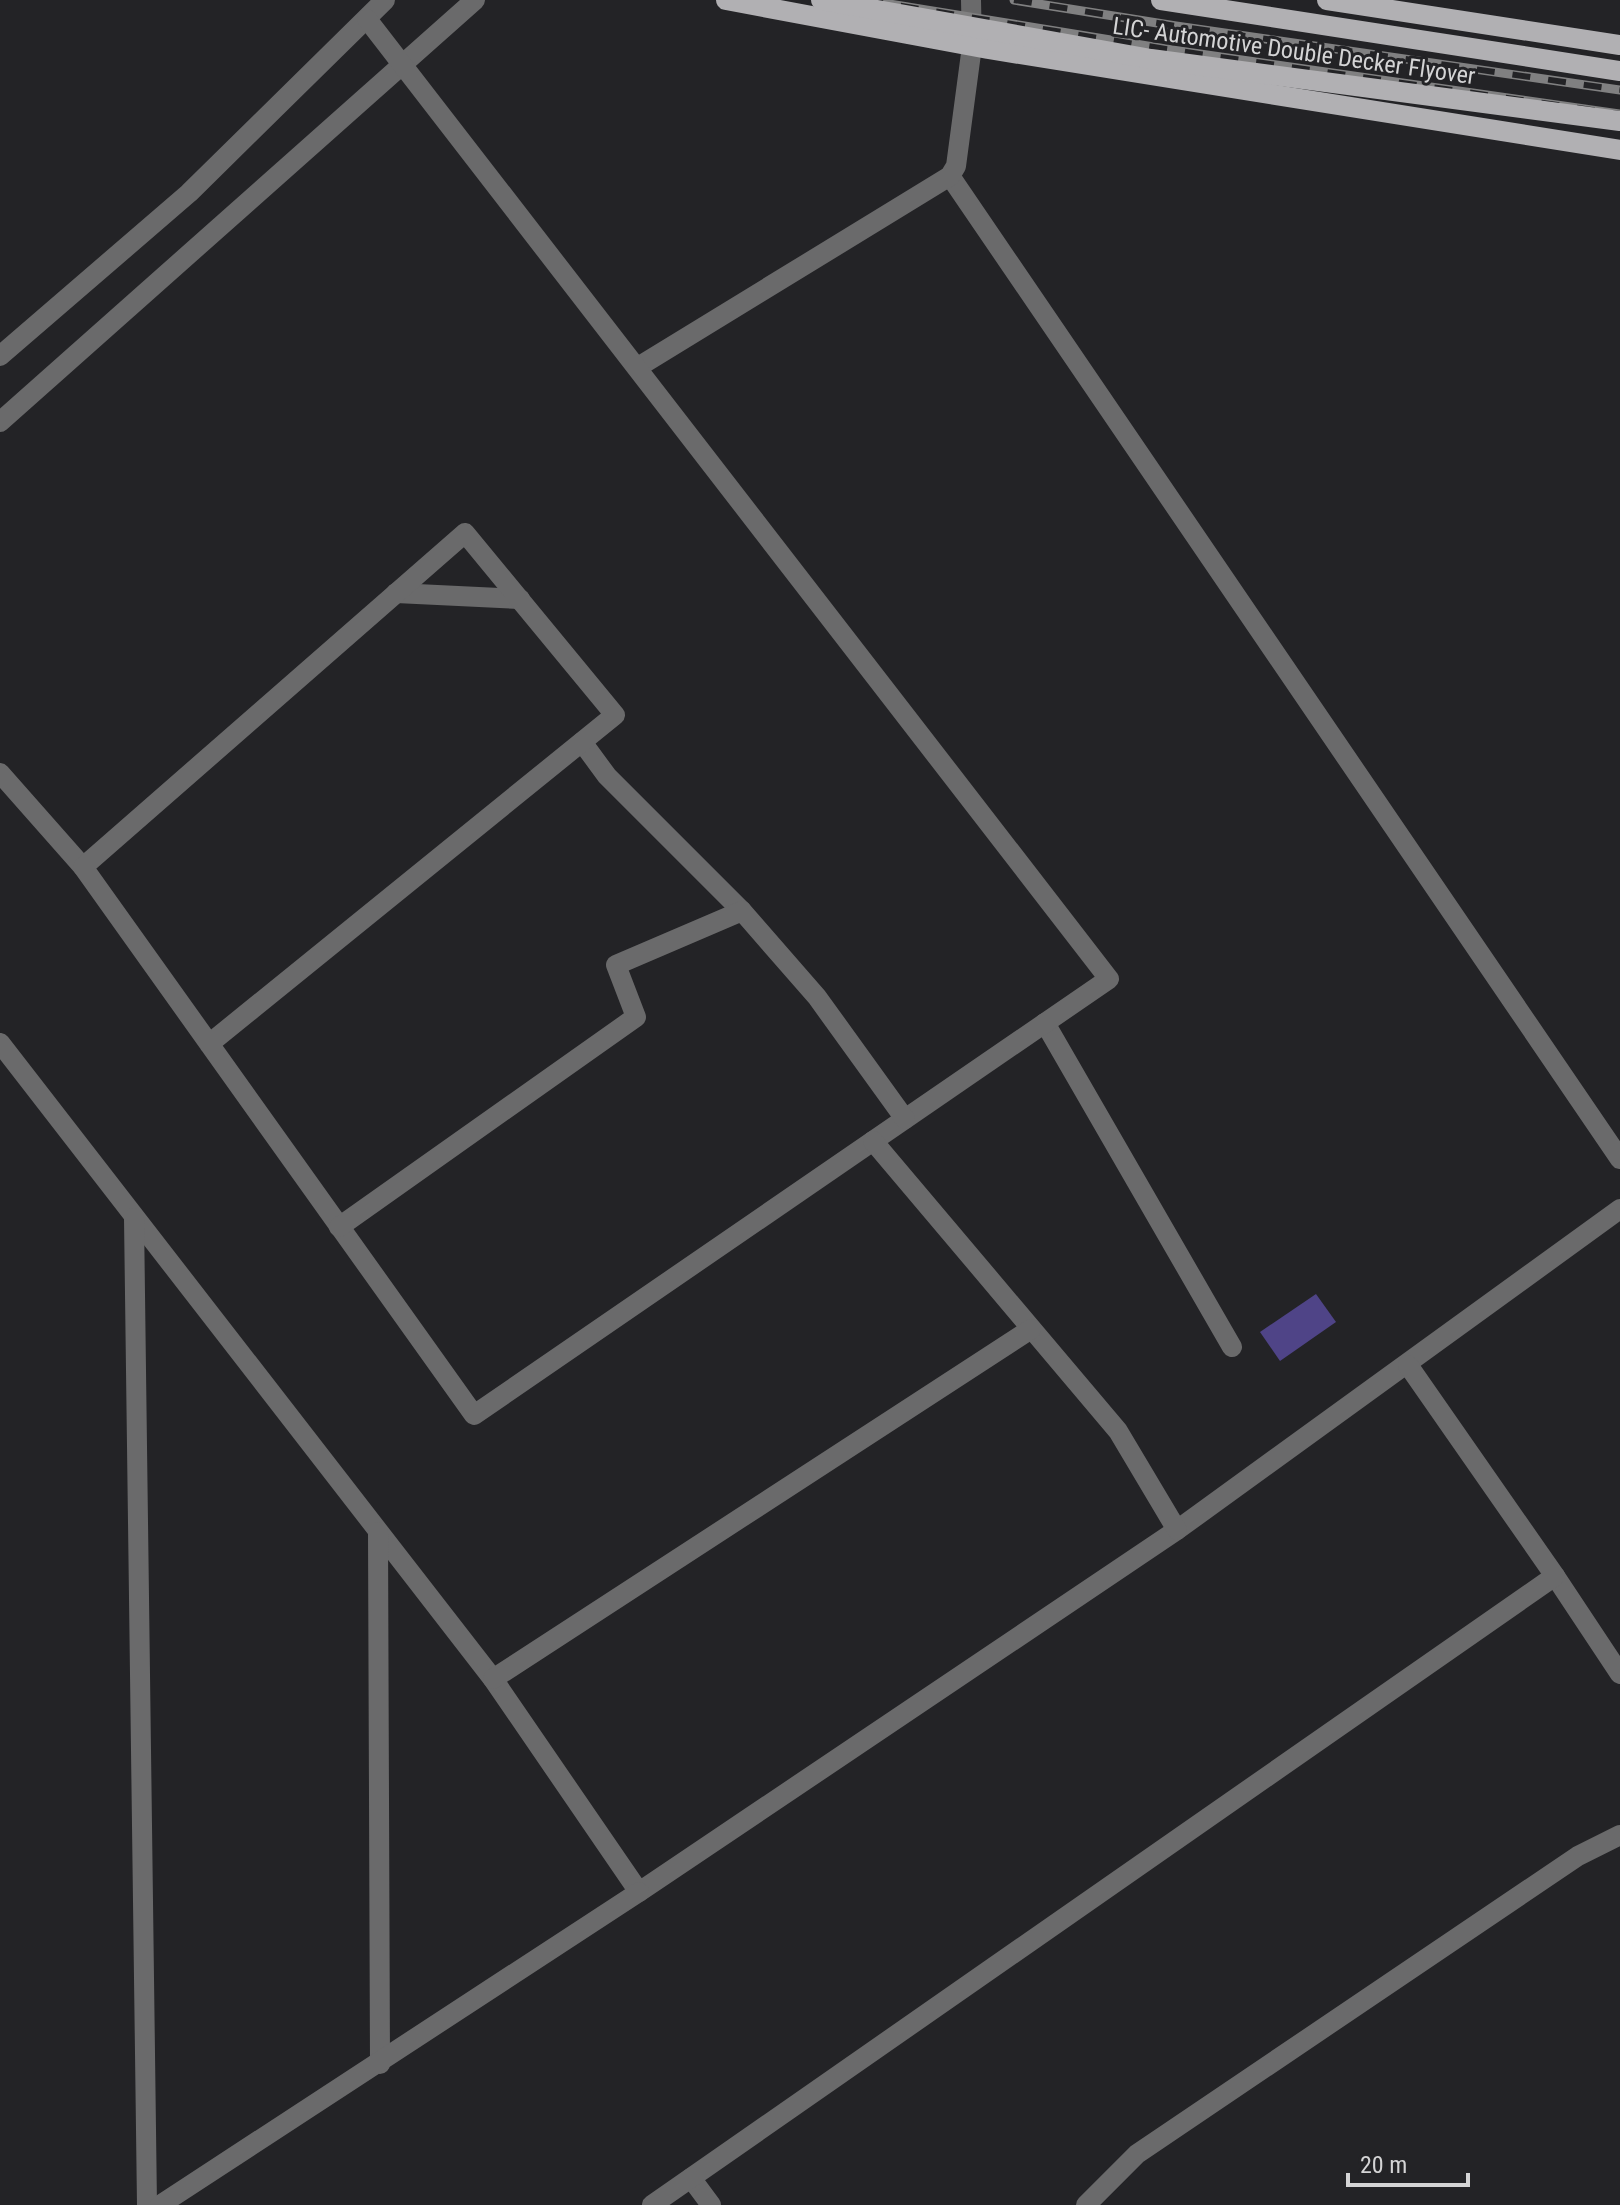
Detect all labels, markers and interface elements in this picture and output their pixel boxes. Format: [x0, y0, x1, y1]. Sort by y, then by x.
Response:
street label: LIC- Automotive Double Decker Flyover [1111, 12, 1477, 90]
scale bar [1348, 2137, 1468, 2187]
text: 20 m [1360, 2151, 1407, 2179]

